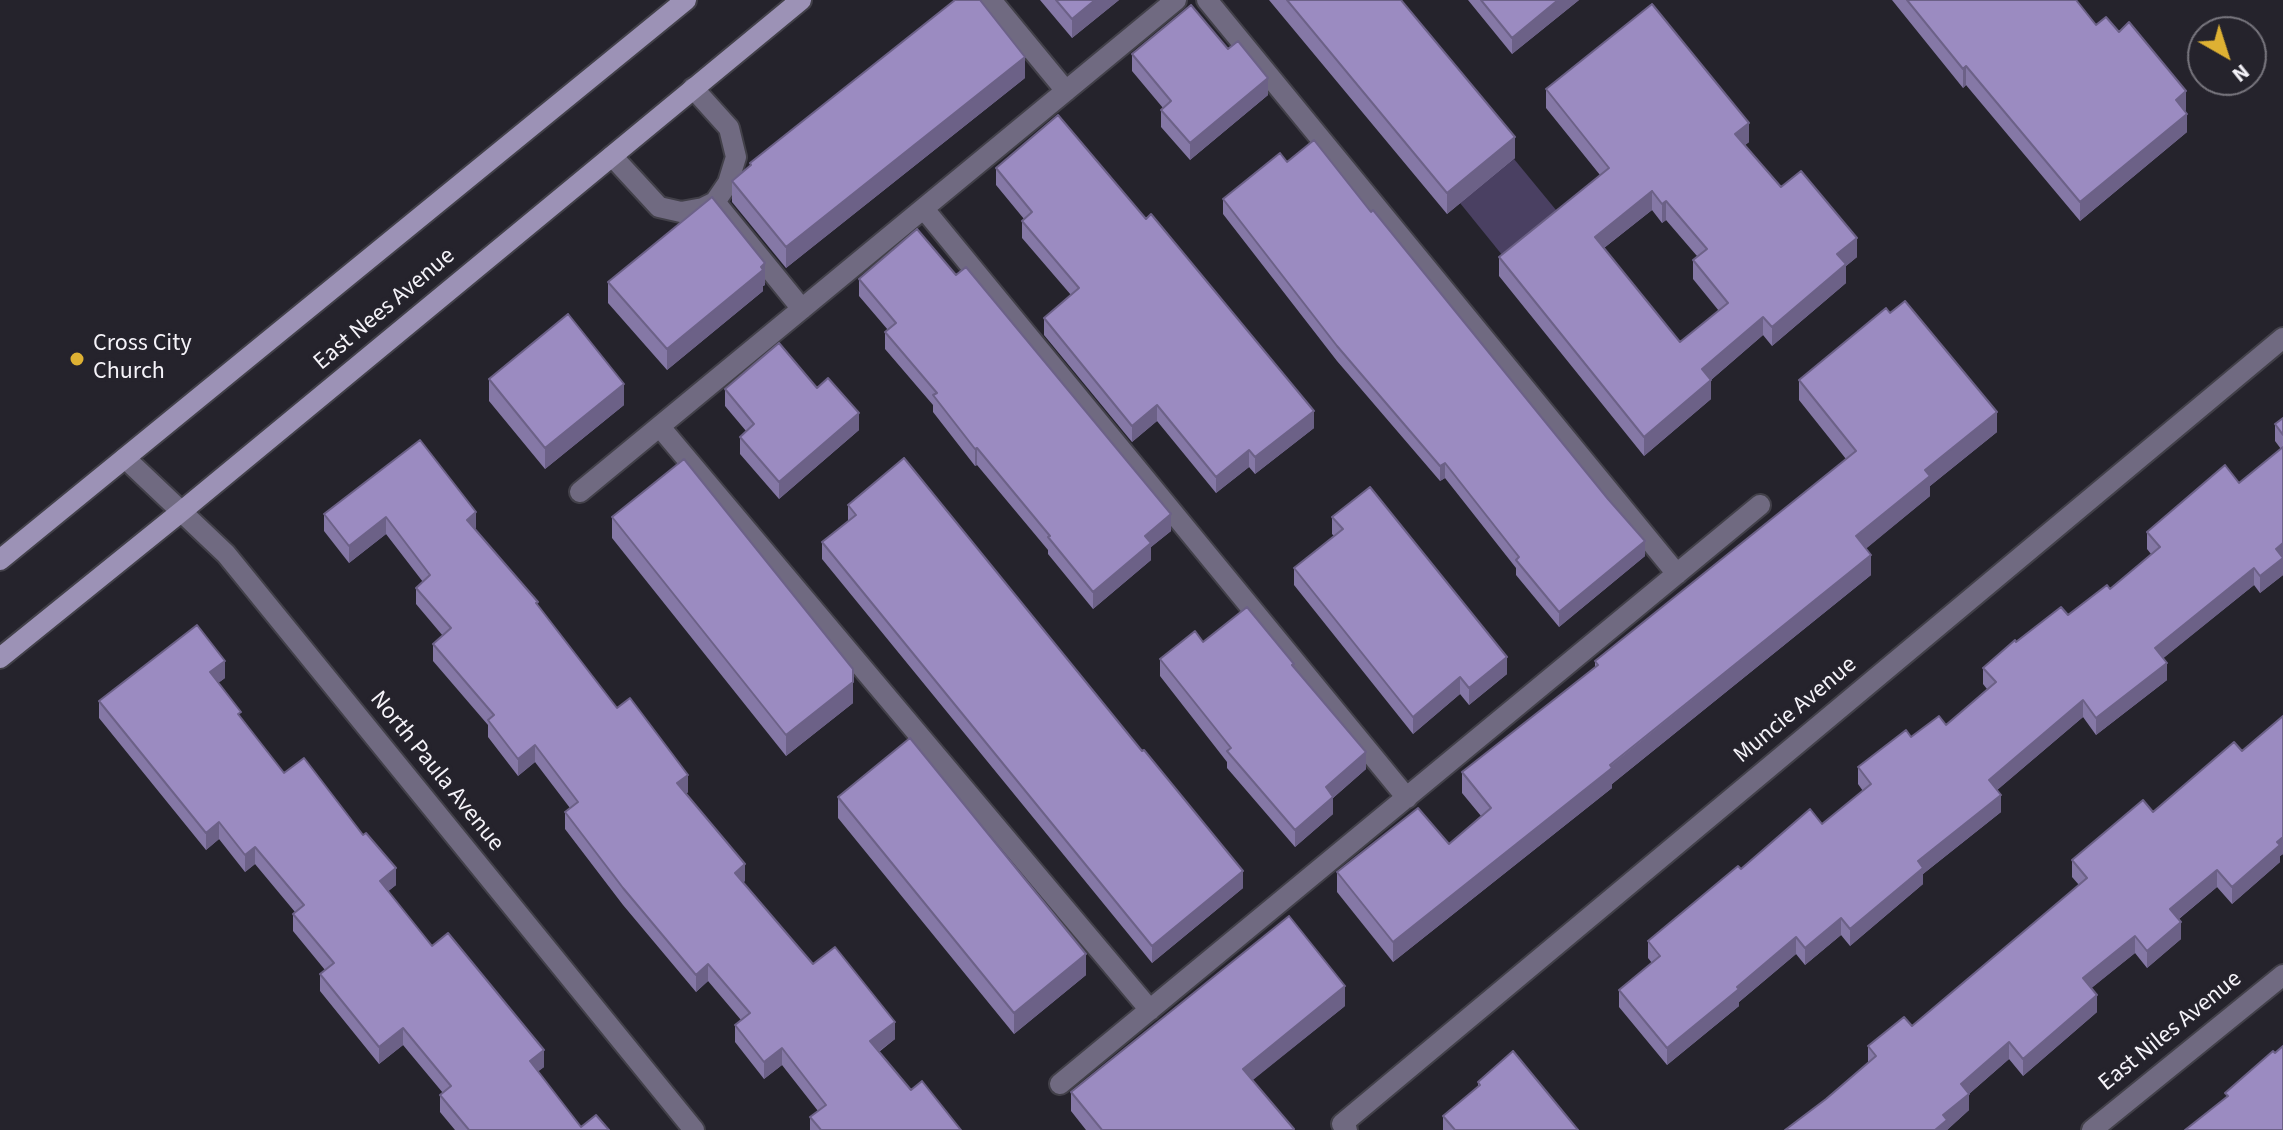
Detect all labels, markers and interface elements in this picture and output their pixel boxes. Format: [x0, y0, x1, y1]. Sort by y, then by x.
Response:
north arrow [2187, 16, 2267, 96]
text: N [2225, 56, 2257, 90]
street label: East Nees Avenue [309, 243, 461, 377]
place label: Cross City Church [93, 331, 192, 387]
marker: Cross City Church [68, 350, 86, 368]
street label: Muncie Avenue [1729, 651, 1863, 771]
street label: North Paula Avenue [363, 686, 509, 858]
street label: East Niles Avenue [2094, 966, 2248, 1098]

